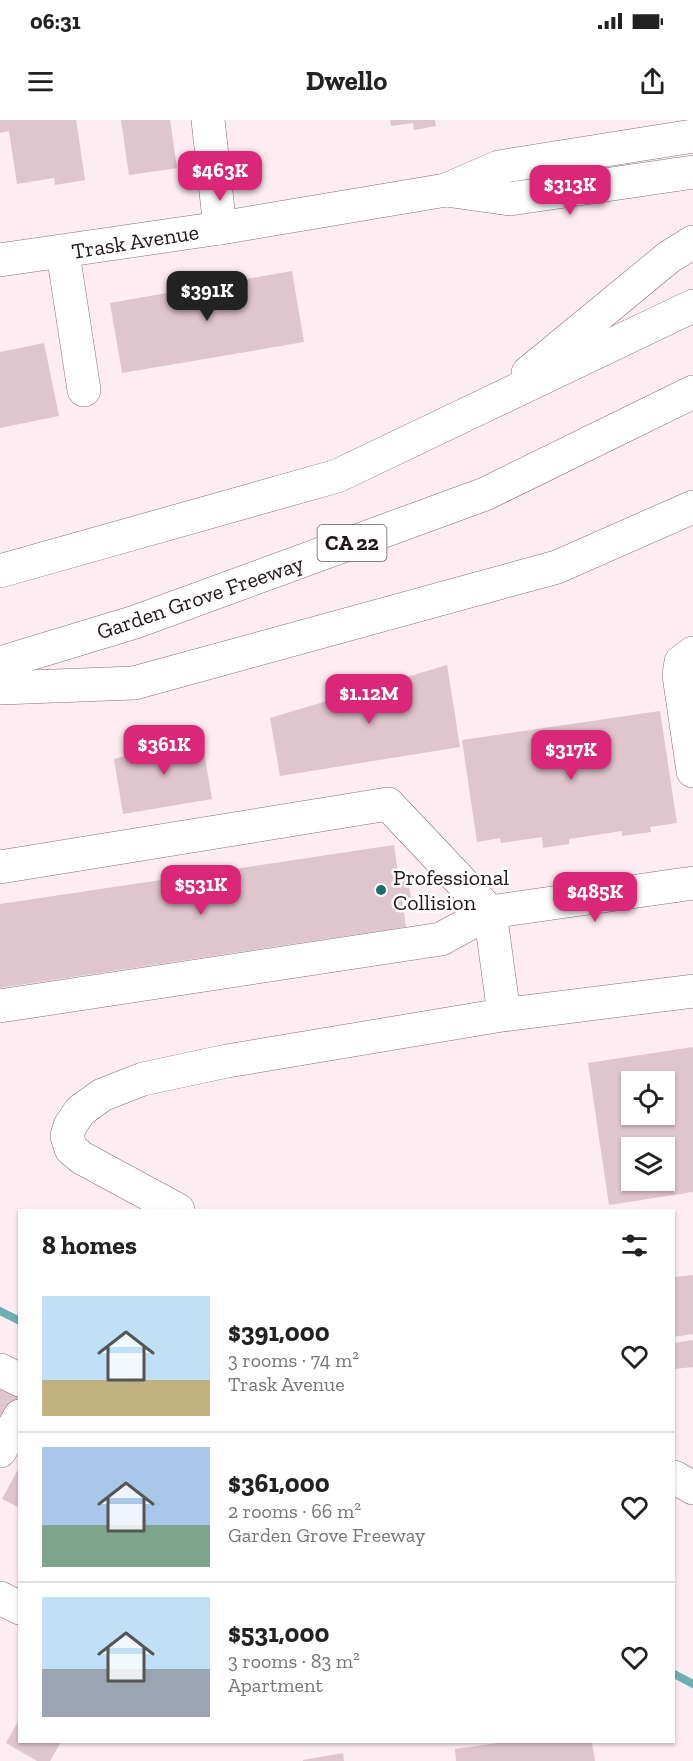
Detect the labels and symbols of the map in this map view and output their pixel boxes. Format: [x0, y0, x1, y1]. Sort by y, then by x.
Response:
pin: $463K [178, 151, 262, 202]
pin: $313K [528, 165, 612, 216]
street label: Trask Avenue [70, 218, 201, 265]
pin: $391K [165, 271, 249, 322]
road number: CA 22 [318, 525, 386, 561]
street label: Garden Grove Freeway [93, 549, 308, 646]
pin: $1.12M [320, 674, 418, 725]
pin: $361K [122, 725, 206, 776]
pin: $317K [529, 730, 613, 781]
place label: Professional Collision [393, 864, 509, 916]
pin: $531K [159, 865, 243, 916]
pin: $485K [553, 872, 637, 923]
marker: Professional Collision [374, 883, 388, 897]

